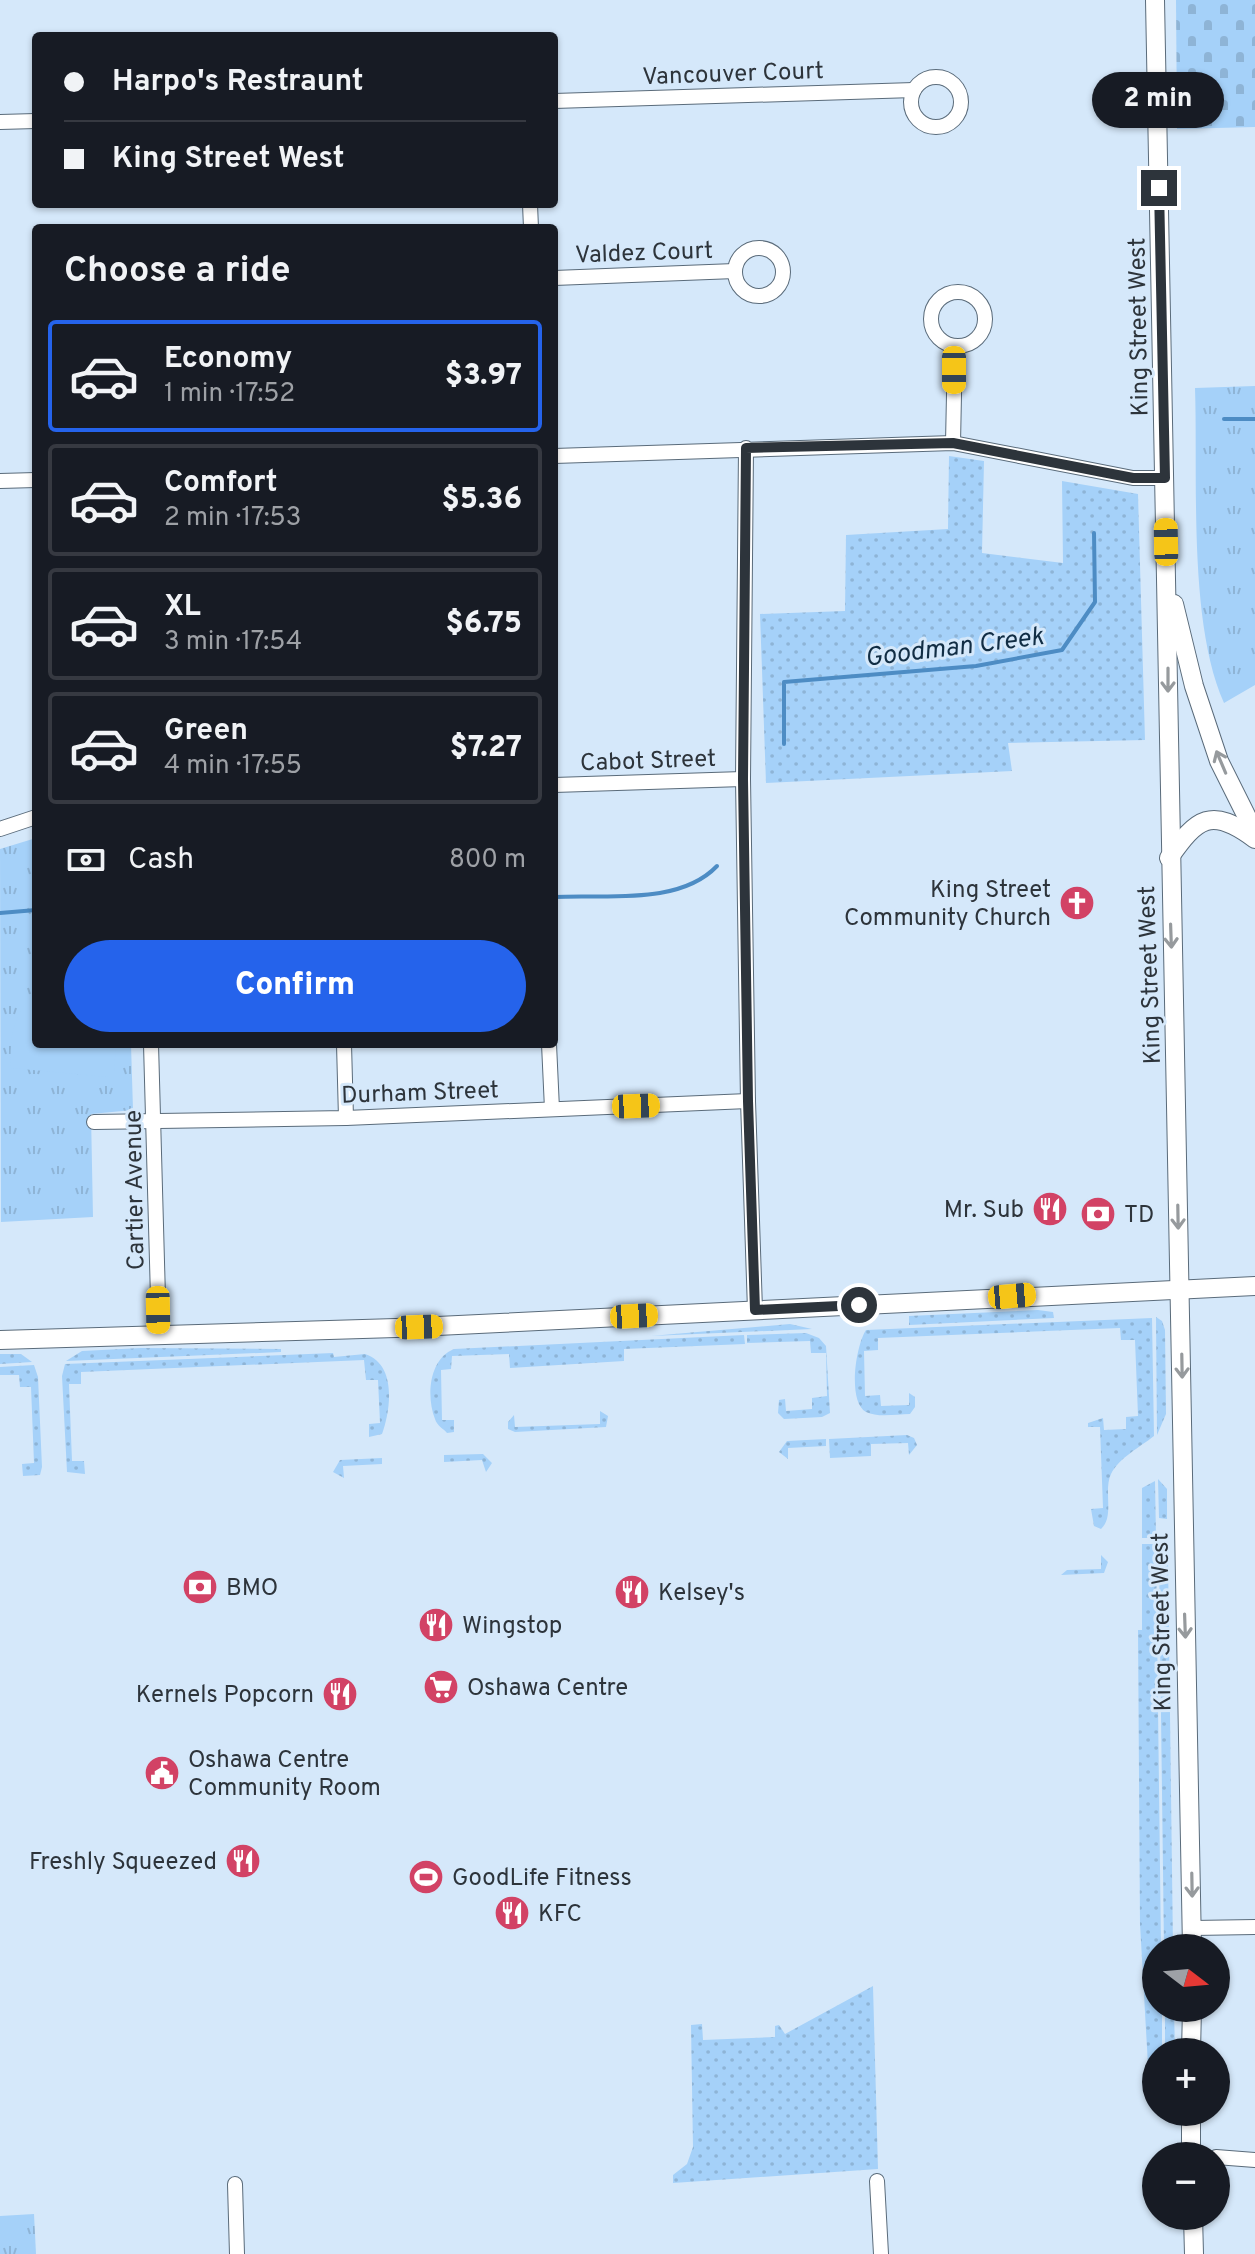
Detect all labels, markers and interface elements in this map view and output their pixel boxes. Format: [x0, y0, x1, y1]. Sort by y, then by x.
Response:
street label: Vancouver Court [642, 57, 824, 93]
text: Harpo's Restraunt [112, 64, 364, 101]
callout: 2 min [1093, 72, 1225, 128]
text: 2 min [1124, 83, 1192, 116]
text: King Street West [112, 141, 345, 178]
route end [1141, 170, 1177, 206]
street label: Valdez Court [574, 237, 714, 271]
street label: King Street West [1123, 237, 1157, 417]
text: Choose a ride [64, 249, 290, 295]
icon: car [68, 340, 140, 412]
text: Economy [164, 341, 292, 378]
car [942, 346, 966, 394]
text: $3.97 [445, 358, 522, 395]
text: 1 min · 17:52 [164, 378, 295, 411]
icon: car [68, 464, 140, 536]
text: Comfort [164, 465, 277, 502]
text: $5.36 [441, 482, 522, 519]
text: 2 min · 17:53 [164, 502, 301, 535]
car [1154, 518, 1178, 566]
icon: car [68, 588, 140, 660]
text: XL [164, 589, 201, 626]
text: $6.75 [446, 606, 522, 643]
water label: Goodman Creek [863, 621, 1046, 676]
text: 3 min · 17:54 [164, 626, 302, 659]
one-way arrow [1160, 666, 1176, 693]
icon: car [68, 712, 140, 784]
text: Green [164, 713, 248, 750]
text: $7.27 [450, 730, 522, 767]
street label: Cabot Street [580, 745, 717, 779]
text: 4 min · 17:55 [164, 750, 302, 783]
one-way arrow [1213, 751, 1227, 775]
icon: cash [64, 838, 108, 882]
text: Cash [128, 842, 194, 879]
text: 800 m [449, 844, 526, 877]
place label: King Street Community Church [844, 876, 1051, 934]
church icon: King Street Community Church [1058, 884, 1096, 922]
street label: King Street West [1133, 885, 1169, 1065]
one-way arrow [1164, 922, 1179, 949]
button: Confirm [64, 940, 526, 1032]
street label: Durham Street [341, 1076, 499, 1112]
car [612, 1093, 660, 1119]
street label: Cartier Avenue [120, 1110, 152, 1270]
restaurant icon: Mr. Sub [1031, 1190, 1069, 1228]
bank icon: TD [1079, 1195, 1117, 1233]
place label: Mr. Sub [944, 1196, 1024, 1226]
place label: TD [1124, 1201, 1154, 1231]
one-way arrow [1171, 1203, 1186, 1230]
car [987, 1282, 1037, 1310]
car [146, 1286, 170, 1334]
route start [841, 1287, 877, 1323]
car [609, 1303, 659, 1329]
car [395, 1314, 443, 1340]
one-way arrow [1174, 1352, 1190, 1379]
street label: King Street West [1146, 1532, 1180, 1712]
bank icon: BMO [181, 1568, 219, 1606]
restaurant icon: Kelsey's [613, 1573, 651, 1611]
place label: BMO [226, 1574, 278, 1604]
place label: Kelsey's [658, 1579, 745, 1609]
restaurant icon: Wingstop [417, 1606, 455, 1644]
place label: Wingstop [462, 1612, 562, 1642]
one-way arrow [1177, 1612, 1192, 1639]
supermarket icon: Oshawa Centre [422, 1668, 460, 1706]
place label: Oshawa Centre [467, 1674, 628, 1704]
restaurant icon: Kernels Popcorn [321, 1675, 359, 1713]
place label: Kernels Popcorn [136, 1681, 314, 1711]
place label: Oshawa Centre Community Room [188, 1746, 381, 1804]
public building icon: Oshawa Centre Community Room [143, 1754, 181, 1792]
restaurant icon: Freshly Squeezed [224, 1842, 262, 1880]
place label: Freshly Squeezed [29, 1848, 217, 1878]
sports icon: GoodLife Fitness [407, 1858, 445, 1896]
place label: GoodLife Fitness [452, 1864, 632, 1894]
one-way arrow [1184, 1871, 1200, 1898]
restaurant icon: KFC [493, 1894, 531, 1932]
place label: KFC [538, 1900, 582, 1930]
north arrow [1142, 1934, 1230, 2022]
map controls [1142, 1934, 1230, 2230]
button: + [1142, 2038, 1230, 2126]
button: − [1142, 2142, 1230, 2230]

